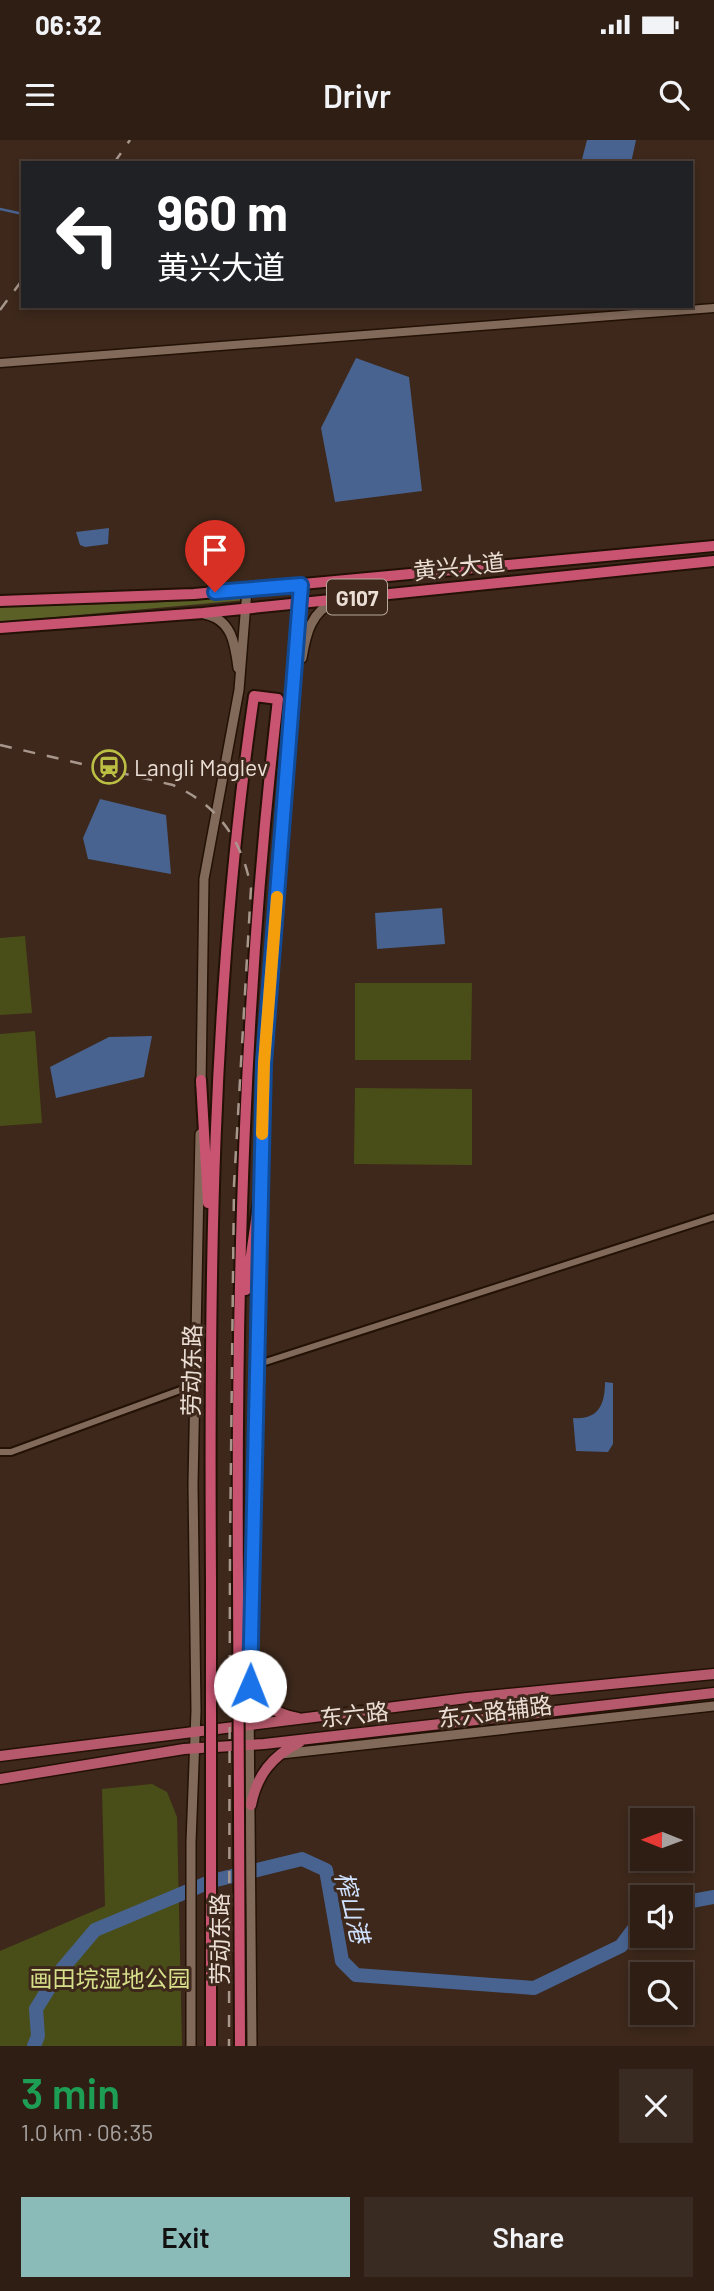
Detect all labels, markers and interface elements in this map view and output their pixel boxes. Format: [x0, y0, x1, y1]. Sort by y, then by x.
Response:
text: 06:32 [35, 9, 102, 40]
icon: menu [21, 76, 59, 114]
text: Drivr [323, 76, 391, 114]
icon: search [655, 76, 693, 114]
text: 960 m [157, 182, 288, 241]
icon: left [42, 189, 133, 280]
text: 黄兴大道 [157, 247, 285, 285]
pin [185, 520, 245, 592]
icon: arrive [196, 531, 234, 569]
street label: 黄兴大道 [412, 547, 506, 585]
road number: G107 [327, 580, 387, 615]
station icon: Langli Maglev [90, 748, 128, 786]
place label: Langli Maglev [134, 753, 268, 781]
street label: 劳动东路 [176, 1324, 206, 1416]
position arrow [213, 1649, 287, 1723]
street label: 东六路辅路 [436, 1690, 554, 1732]
street label: 东六路 [318, 1696, 390, 1732]
north arrow [630, 1808, 693, 1871]
map controls [630, 1808, 693, 2025]
water label: 榨山港 [330, 1869, 377, 1948]
button: sound [630, 1885, 693, 1948]
street label: 劳动东路 [205, 1893, 233, 1985]
button: search [630, 1962, 693, 2025]
park label: 画田垸湿地公园 [30, 1964, 191, 1992]
text: 3 min [21, 2067, 120, 2117]
button: close [619, 2069, 693, 2143]
text: 1.0 km · 06:35 [21, 2118, 153, 2146]
button: Exit [21, 2197, 350, 2277]
button: Share [364, 2197, 693, 2277]

